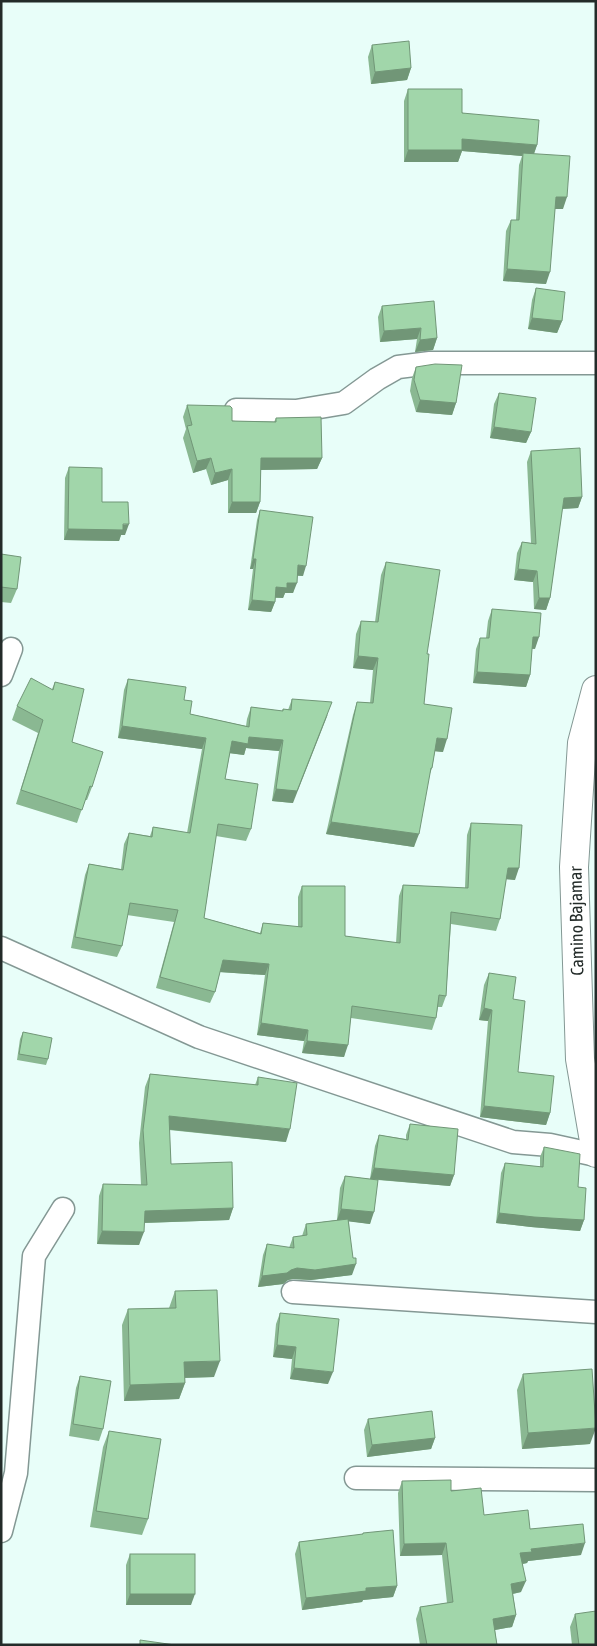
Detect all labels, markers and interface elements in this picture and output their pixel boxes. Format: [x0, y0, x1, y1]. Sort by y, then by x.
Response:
street label: Camino Bajamar [565, 865, 587, 976]

